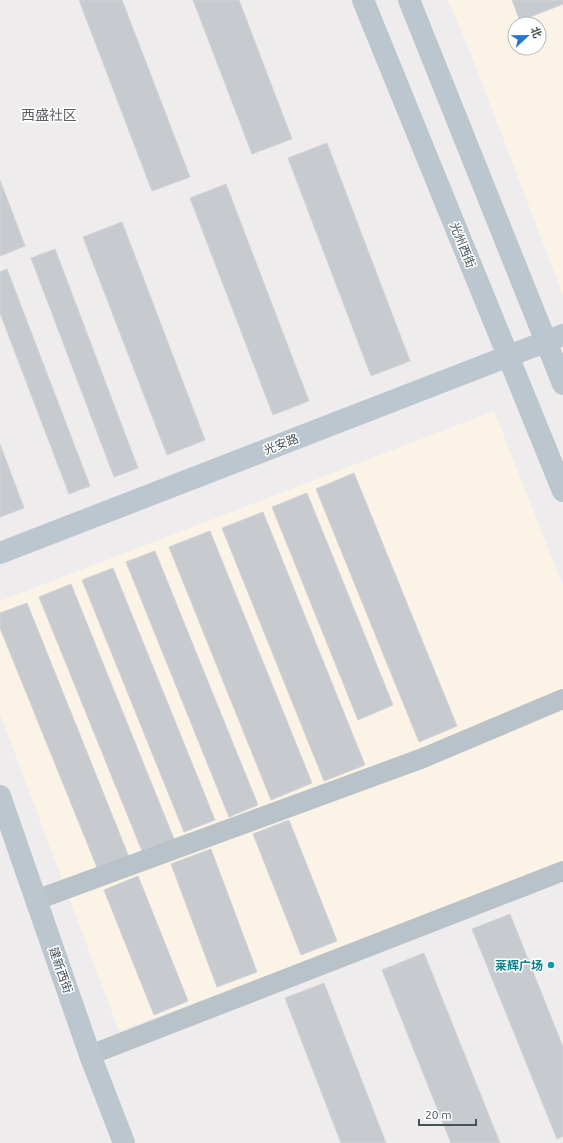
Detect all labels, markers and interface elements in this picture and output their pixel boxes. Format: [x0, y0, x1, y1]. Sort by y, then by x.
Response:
north arrow [507, 16, 547, 56]
text: 北 [529, 25, 544, 40]
district label: 西盛社区 [21, 107, 77, 123]
street label: 光州西街 [448, 220, 478, 270]
street label: 光安路 [262, 431, 300, 457]
street label: 建新西街 [47, 945, 75, 995]
place label: 莱辉广场 [495, 959, 543, 972]
marker: 莱辉广场 [546, 960, 556, 970]
scale bar [419, 1101, 476, 1127]
text: 20 m [425, 1108, 452, 1121]

